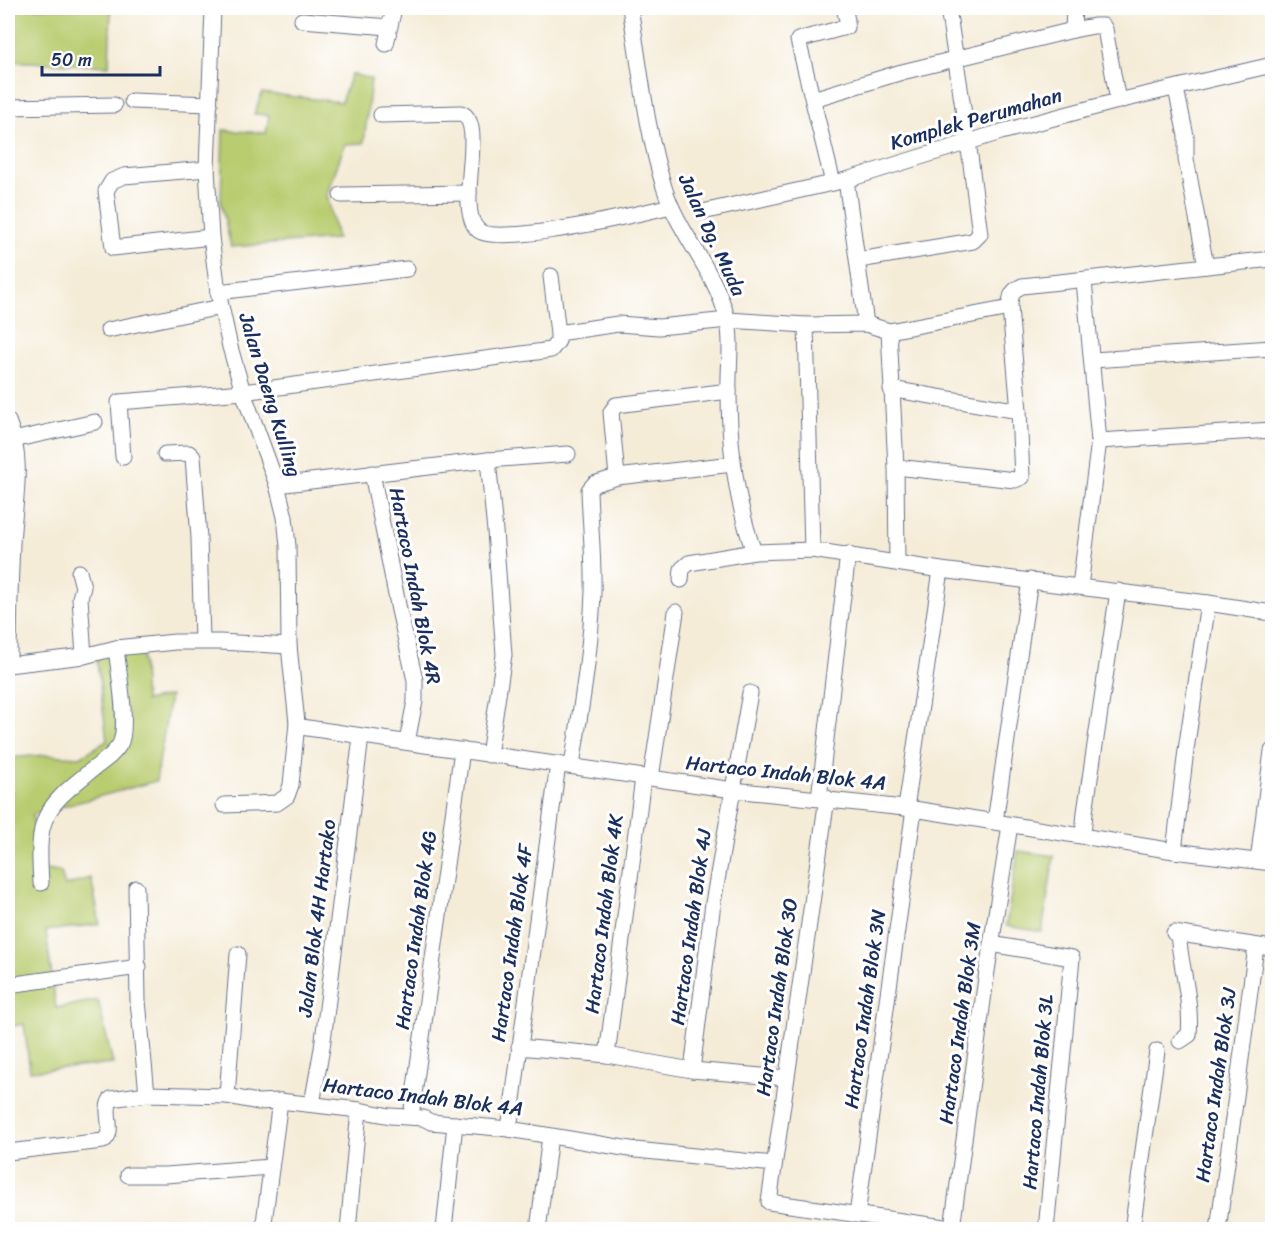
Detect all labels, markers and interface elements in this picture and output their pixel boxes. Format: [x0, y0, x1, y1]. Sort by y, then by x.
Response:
scale bar [42, 39, 160, 77]
text: 50 m [51, 44, 92, 76]
street label: Komplek Perumahan [886, 78, 1066, 160]
street label: Jalan Dg. Muda [668, 167, 756, 303]
street label: Jalan Daeng Kulling [228, 308, 312, 481]
street label: Hartaco Indah Blok 4R [379, 484, 451, 688]
street label: Hartaco Indah Blok 4A [684, 745, 888, 801]
street label: Hartaco Indah Blok 4K [574, 812, 634, 1015]
street label: Jalan Blok 4H Hartako [287, 817, 347, 1020]
street label: Hartaco Indah Blok 4J [660, 826, 722, 1027]
street label: Hartaco Indah Blok 4G [385, 828, 447, 1032]
street label: Hartaco Indah Blok 4F [481, 840, 543, 1044]
street label: Hartaco Indah Blok 3O [746, 896, 808, 1098]
street label: Hartaco Indah Blok 3N [834, 907, 896, 1111]
street label: Hartaco Indah Blok 3M [929, 920, 991, 1126]
street label: Hartaco Indah Blok 3J [1185, 985, 1247, 1184]
street label: Hartaco Indah Blok 3L [1012, 992, 1064, 1191]
street label: Hartaco Indah Blok 4A [321, 1067, 525, 1127]

